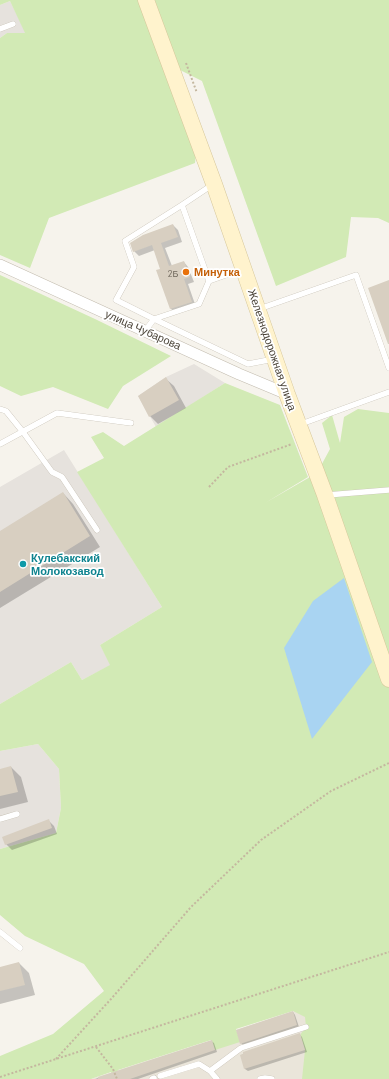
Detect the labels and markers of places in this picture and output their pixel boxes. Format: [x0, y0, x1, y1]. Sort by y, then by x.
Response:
place label: Минутка [194, 265, 240, 279]
marker: Минутка [181, 267, 191, 277]
place label: Кулебакский Молокозавод [31, 551, 104, 577]
marker: Кулебакский Молокозавод [18, 559, 28, 569]

